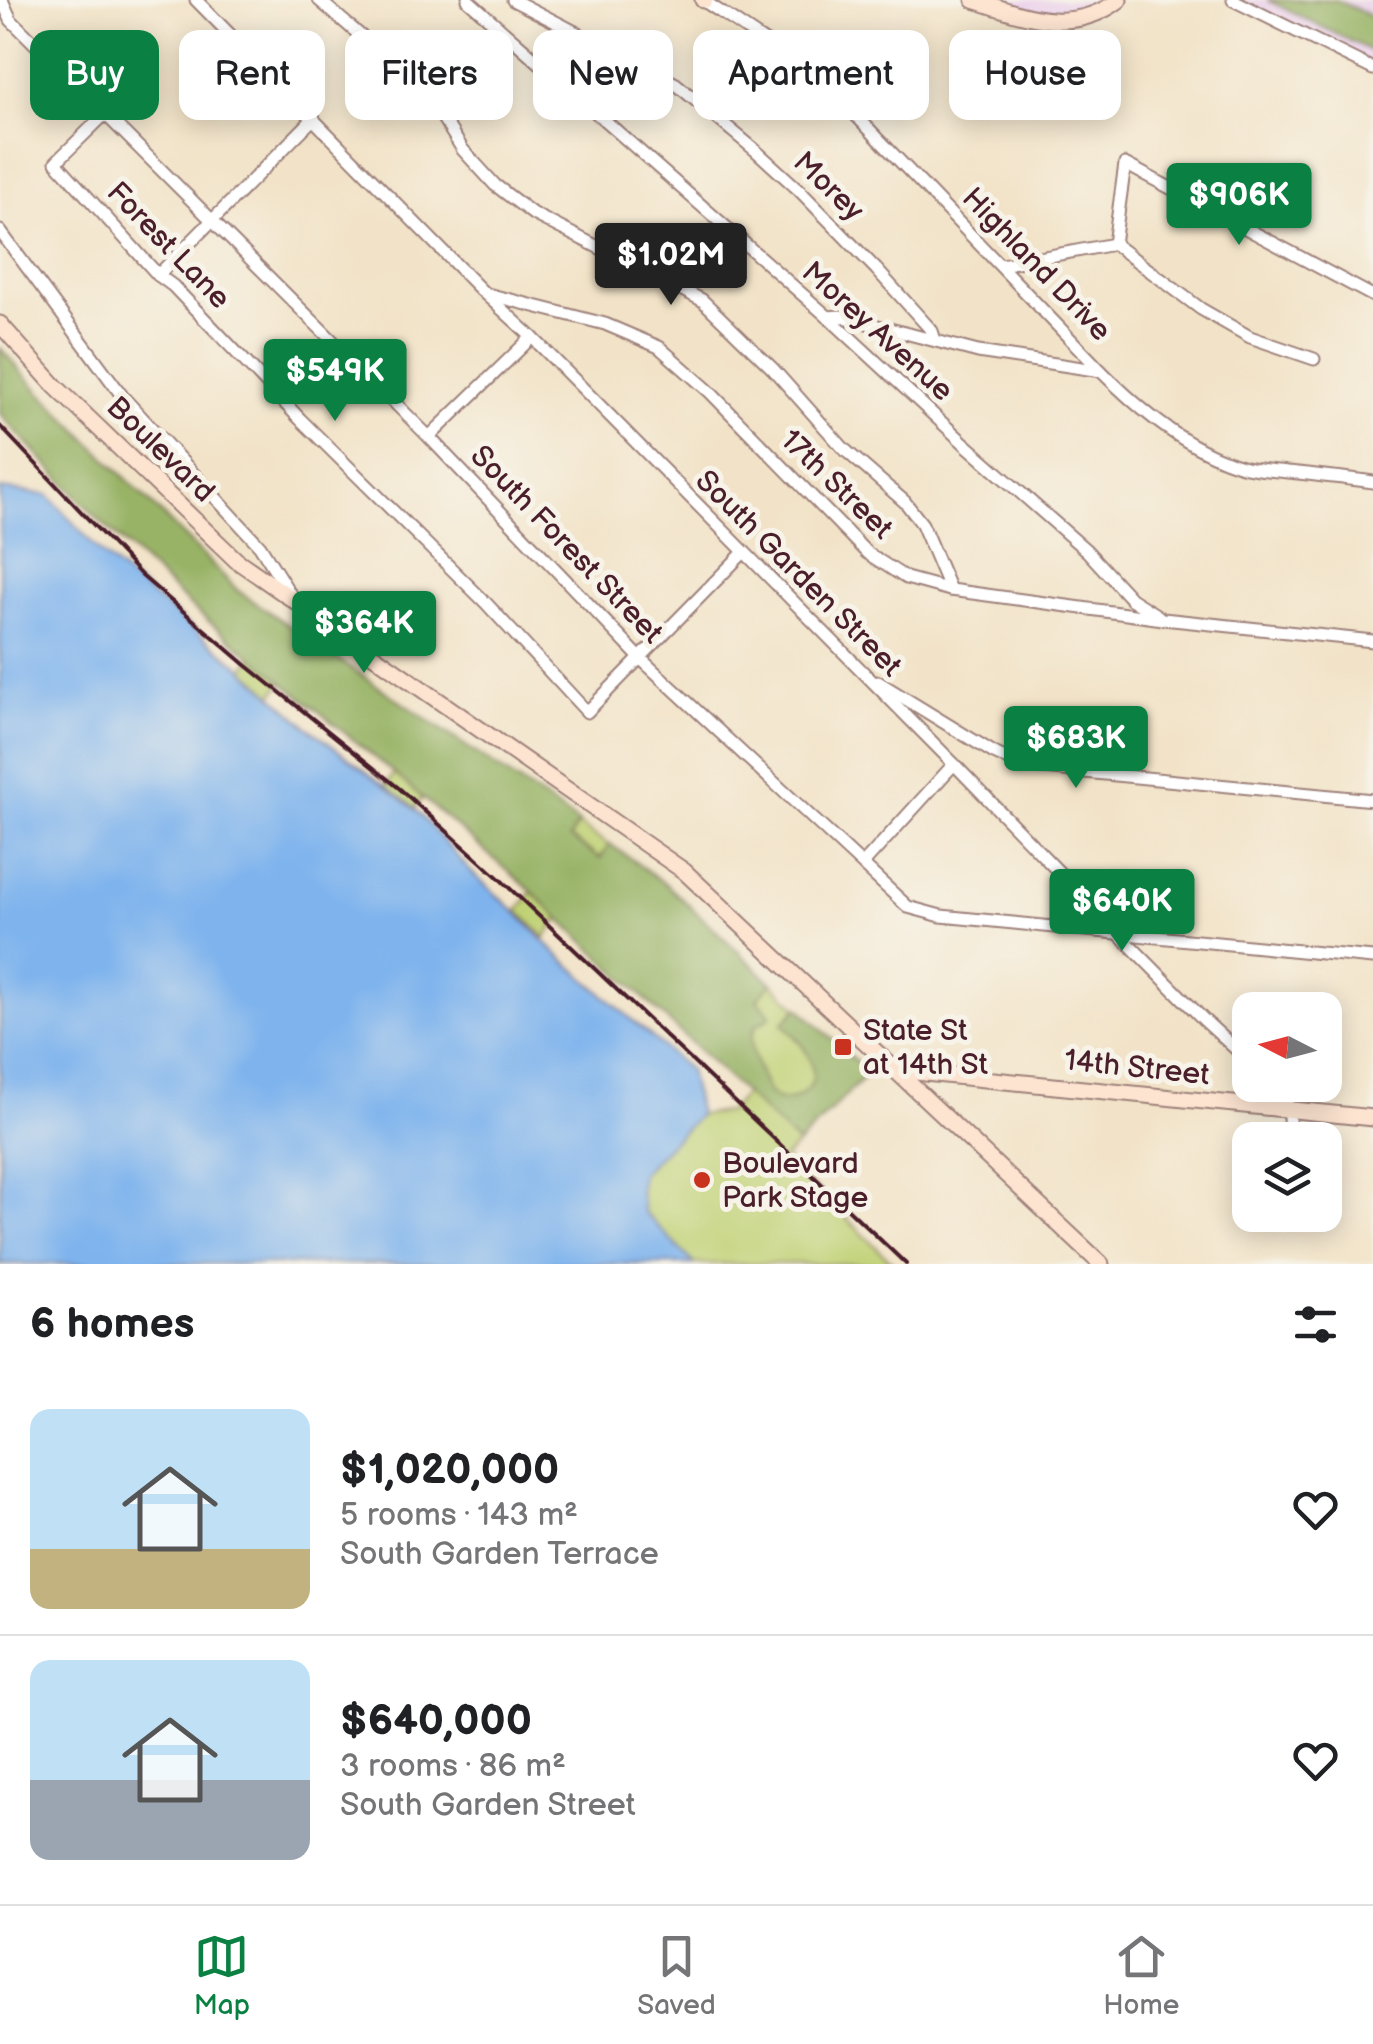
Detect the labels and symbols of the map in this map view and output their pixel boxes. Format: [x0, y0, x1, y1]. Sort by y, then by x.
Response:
street label: Morey [786, 145, 871, 229]
pin: $906K [1169, 163, 1309, 248]
street label: Forest Lane [99, 175, 238, 317]
street label: Highland Drive [954, 181, 1118, 349]
pin: $1.02M [590, 223, 752, 308]
street label: Morey Avenue [794, 254, 960, 409]
pin: $549K [265, 339, 405, 424]
street label: Boulevard [99, 389, 222, 510]
street label: 17th Street [773, 422, 900, 547]
street label: South Forest Street [463, 438, 670, 651]
street label: South Garden Street [688, 463, 909, 684]
pin: $364K [294, 591, 434, 676]
pin: $683K [1006, 706, 1146, 791]
pin: $640K [1052, 869, 1192, 954]
north arrow [1232, 992, 1342, 1102]
place label: State St at 14th St [863, 1013, 988, 1083]
marker: State St at 14th St [832, 1036, 854, 1058]
street label: 14th Street [1063, 1042, 1211, 1094]
place label: Boulevard Park Stage [722, 1146, 868, 1216]
marker: Boulevard Park Stage [691, 1169, 713, 1191]

